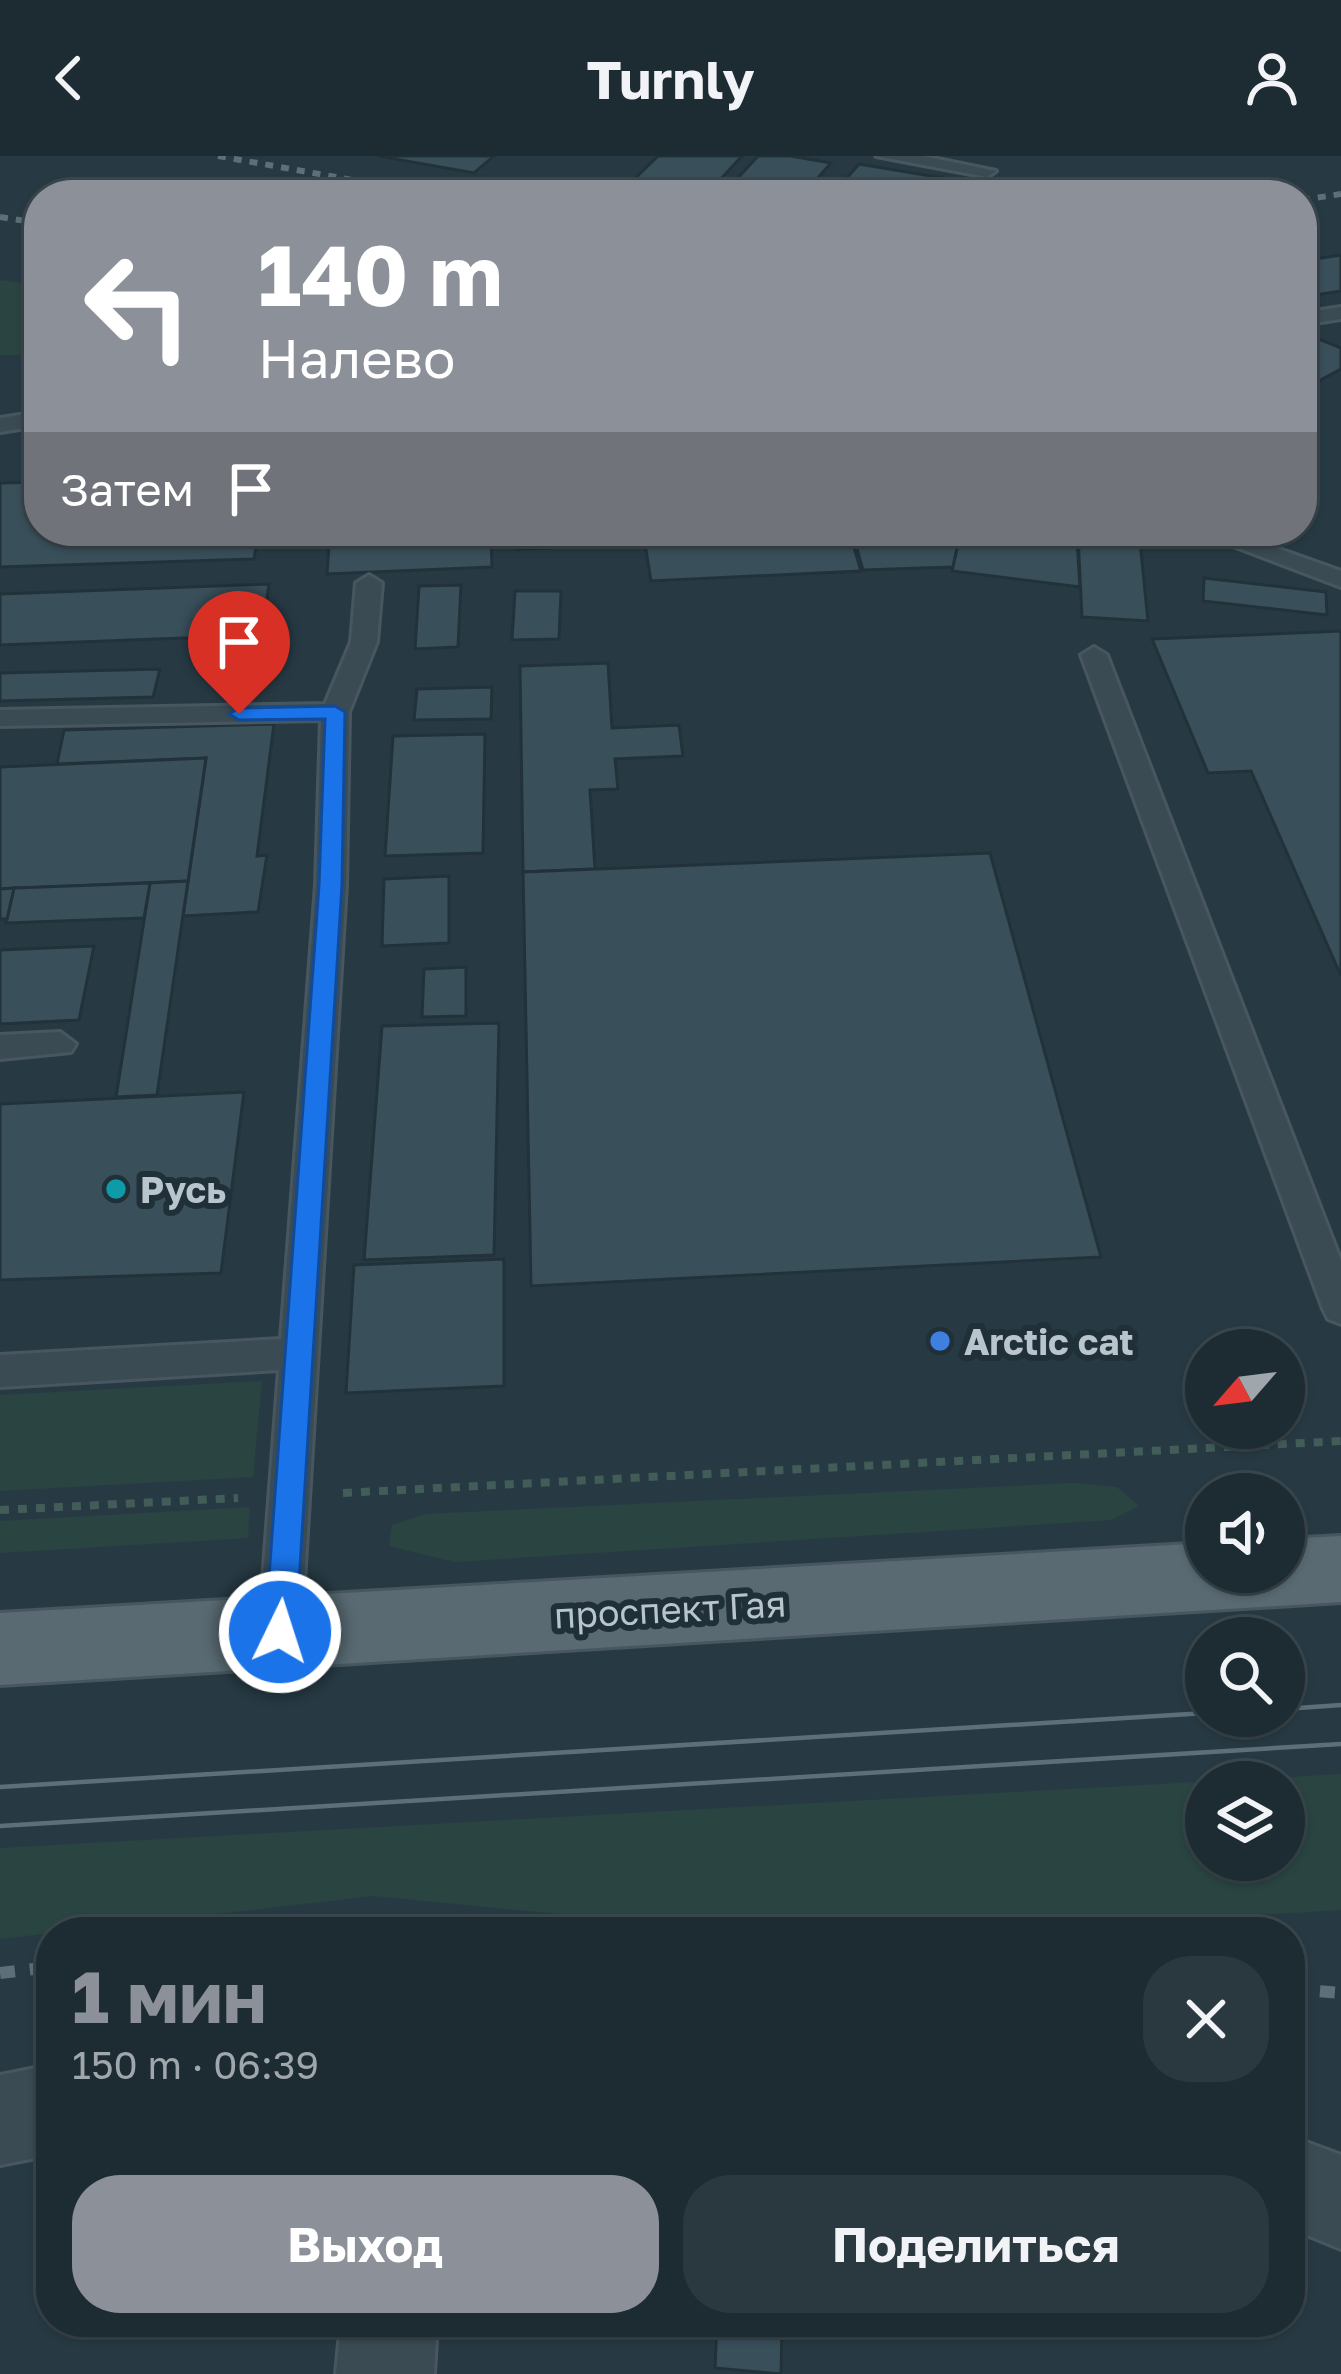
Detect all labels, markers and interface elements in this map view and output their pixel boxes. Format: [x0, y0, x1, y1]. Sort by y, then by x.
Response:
icon: back [36, 45, 102, 111]
icon: person [1239, 45, 1305, 111]
text: Turnly [586, 46, 755, 111]
text: 140 m [258, 224, 503, 324]
icon: left [60, 228, 216, 384]
text: Налево [258, 325, 455, 390]
icon: arrive [218, 456, 284, 522]
text: Затем [60, 462, 194, 516]
pin [188, 591, 290, 714]
icon: arrive [206, 609, 272, 675]
place label: Русь [140, 1168, 226, 1211]
marker: Русь [103, 1176, 129, 1202]
place label: Arctic cat [964, 1320, 1134, 1363]
marker: Arctic cat [927, 1328, 953, 1354]
north arrow [1185, 1329, 1305, 1449]
map controls [1185, 1329, 1305, 1881]
button: sound [1185, 1473, 1305, 1593]
position arrow [217, 1569, 343, 1695]
street label: проспект Гая [553, 1581, 787, 1637]
button: search [1185, 1617, 1305, 1737]
button: layers [1185, 1761, 1305, 1881]
text: 1 мин [72, 1952, 267, 2039]
button: close [1143, 1956, 1269, 2082]
text: 150 m · 06:39 [72, 2041, 319, 2088]
button: Выход [72, 2175, 659, 2313]
button: Поделиться [683, 2175, 1269, 2313]

